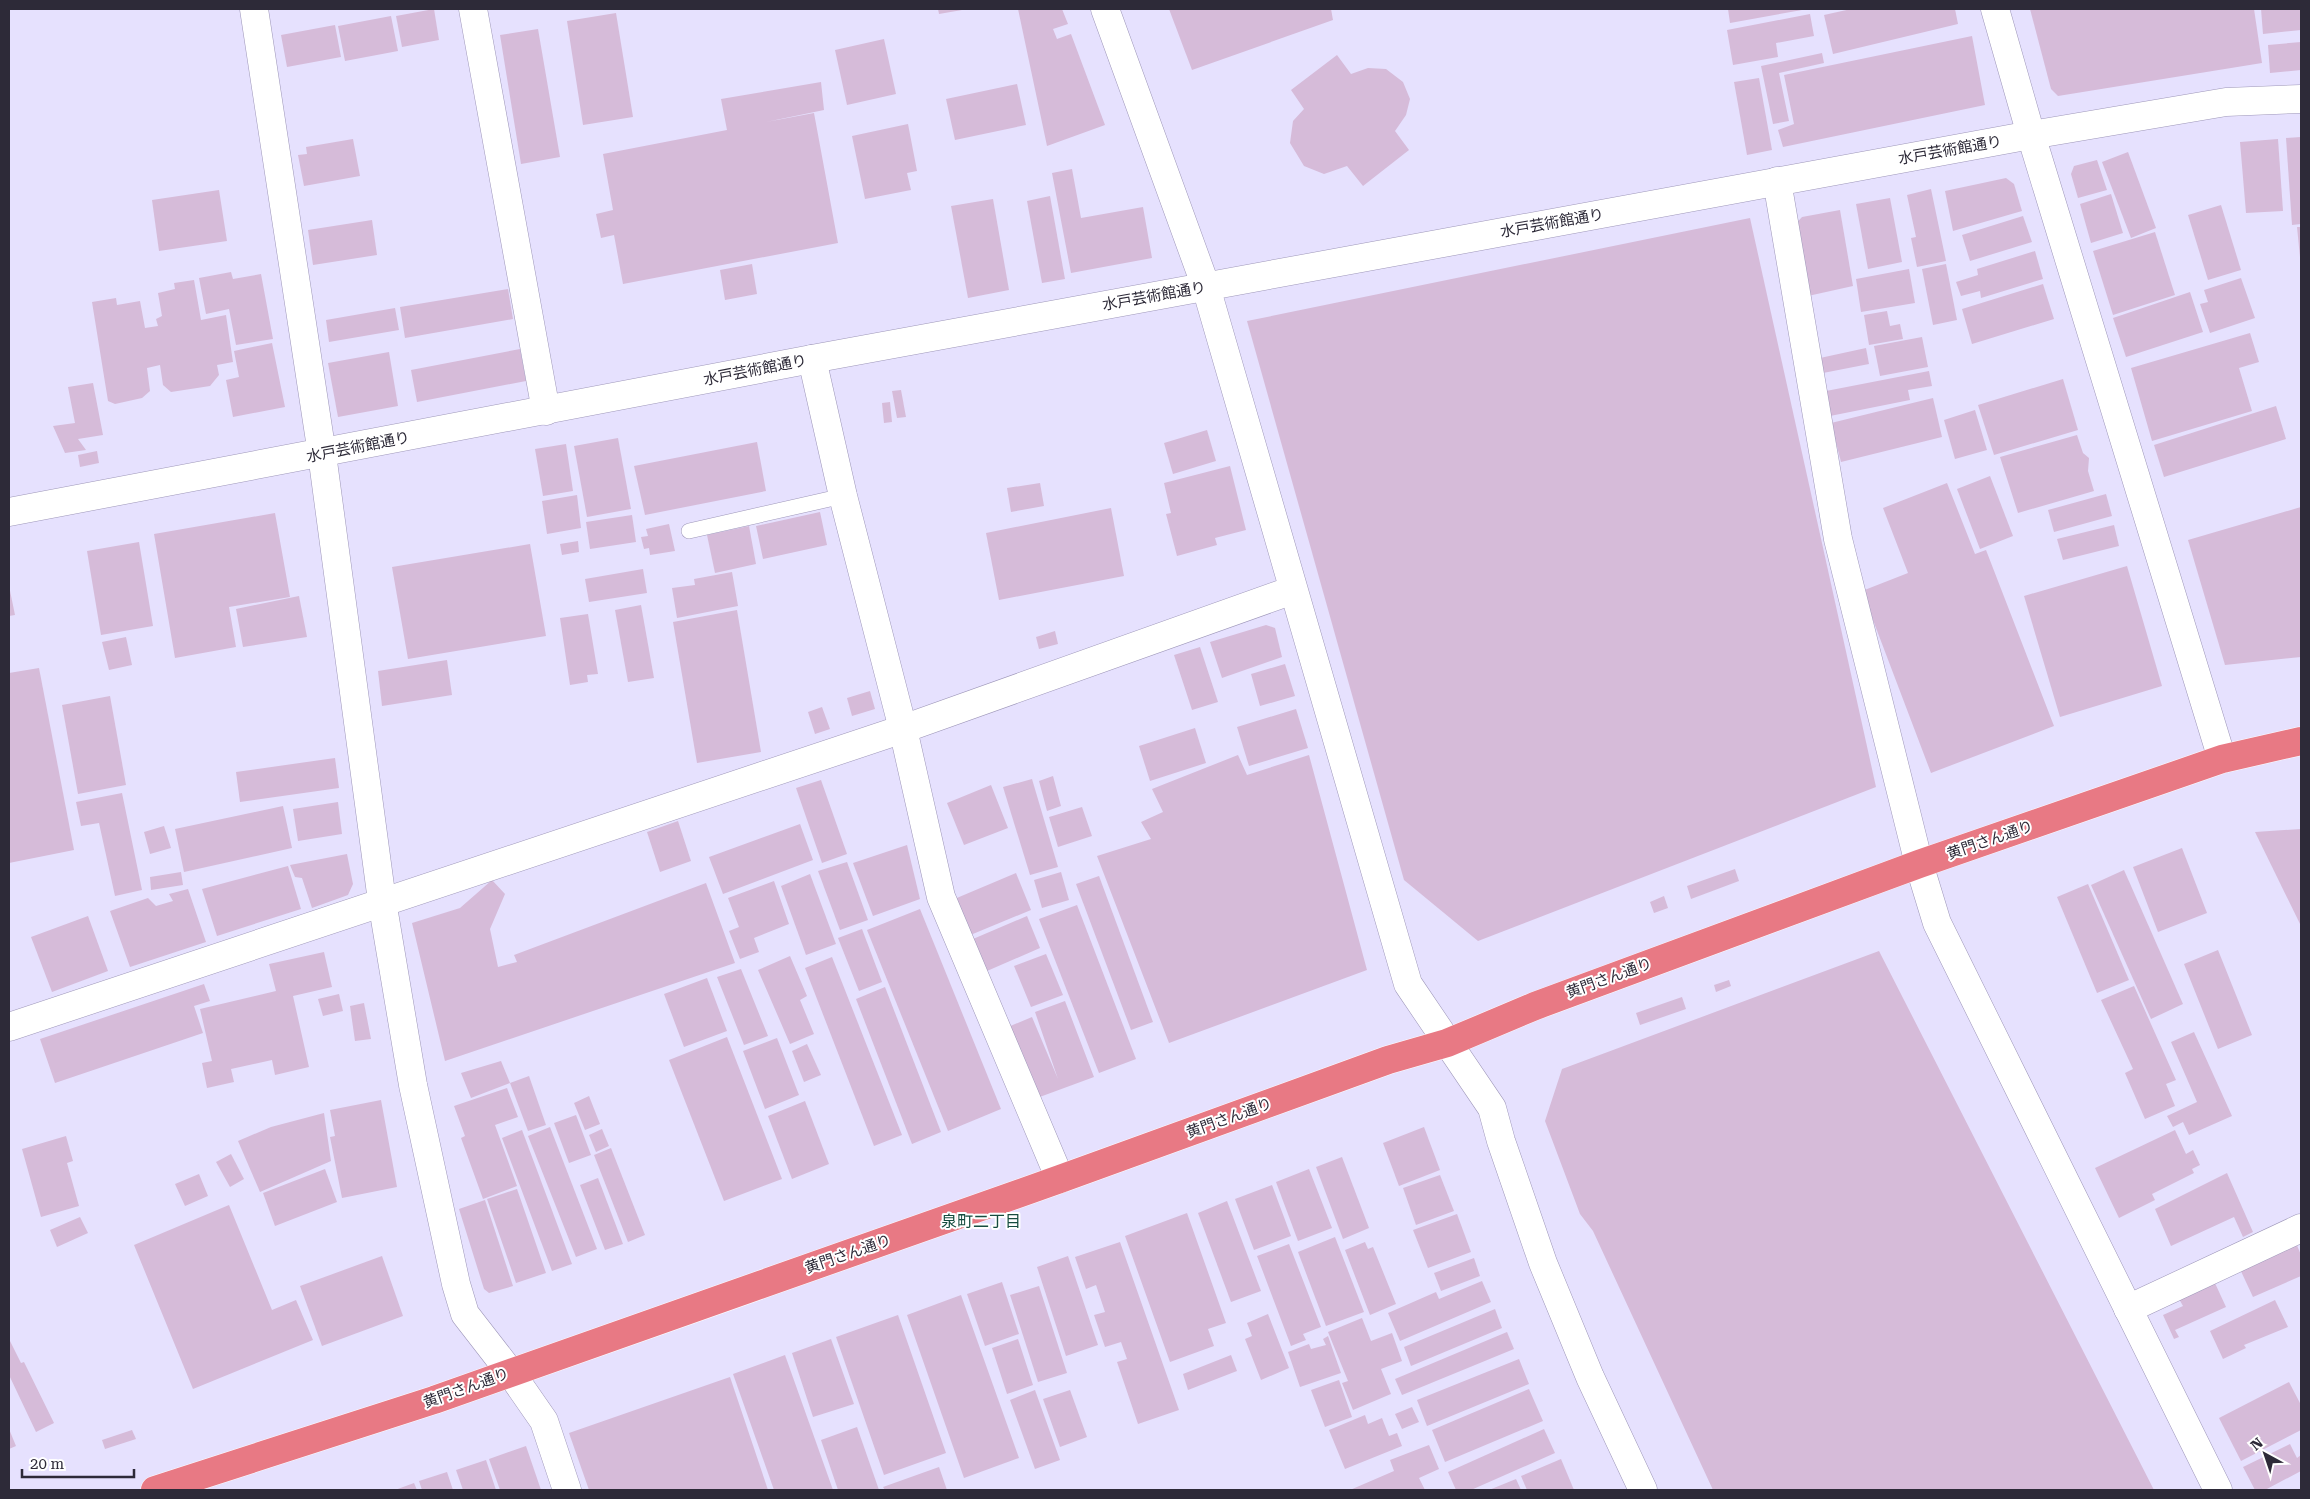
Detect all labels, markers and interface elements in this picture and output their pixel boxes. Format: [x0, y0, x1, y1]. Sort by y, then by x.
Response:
street label: 水戸芸術館通り [1897, 132, 2003, 168]
street label: 水戸芸術館通り [1499, 205, 1605, 241]
street label: 水戸芸術館通り [1101, 278, 1207, 314]
street label: 水戸芸術館通り [702, 351, 808, 389]
street label: 水戸芸術館通り [305, 428, 411, 466]
street label: 黄門さん通り [1945, 817, 2035, 863]
street label: 黄門さん通り [1564, 954, 1654, 1002]
street label: 黄門さん通り [1184, 1094, 1274, 1142]
district label: 泉町二丁目 [941, 1212, 1021, 1231]
street label: 黄門さん通り [803, 1231, 893, 1277]
street label: 黄門さん通り [421, 1364, 511, 1412]
north arrow [2240, 1429, 2290, 1479]
text: N [2247, 1434, 2266, 1454]
scale bar [22, 1446, 135, 1478]
text: 20 m [30, 1455, 65, 1473]

